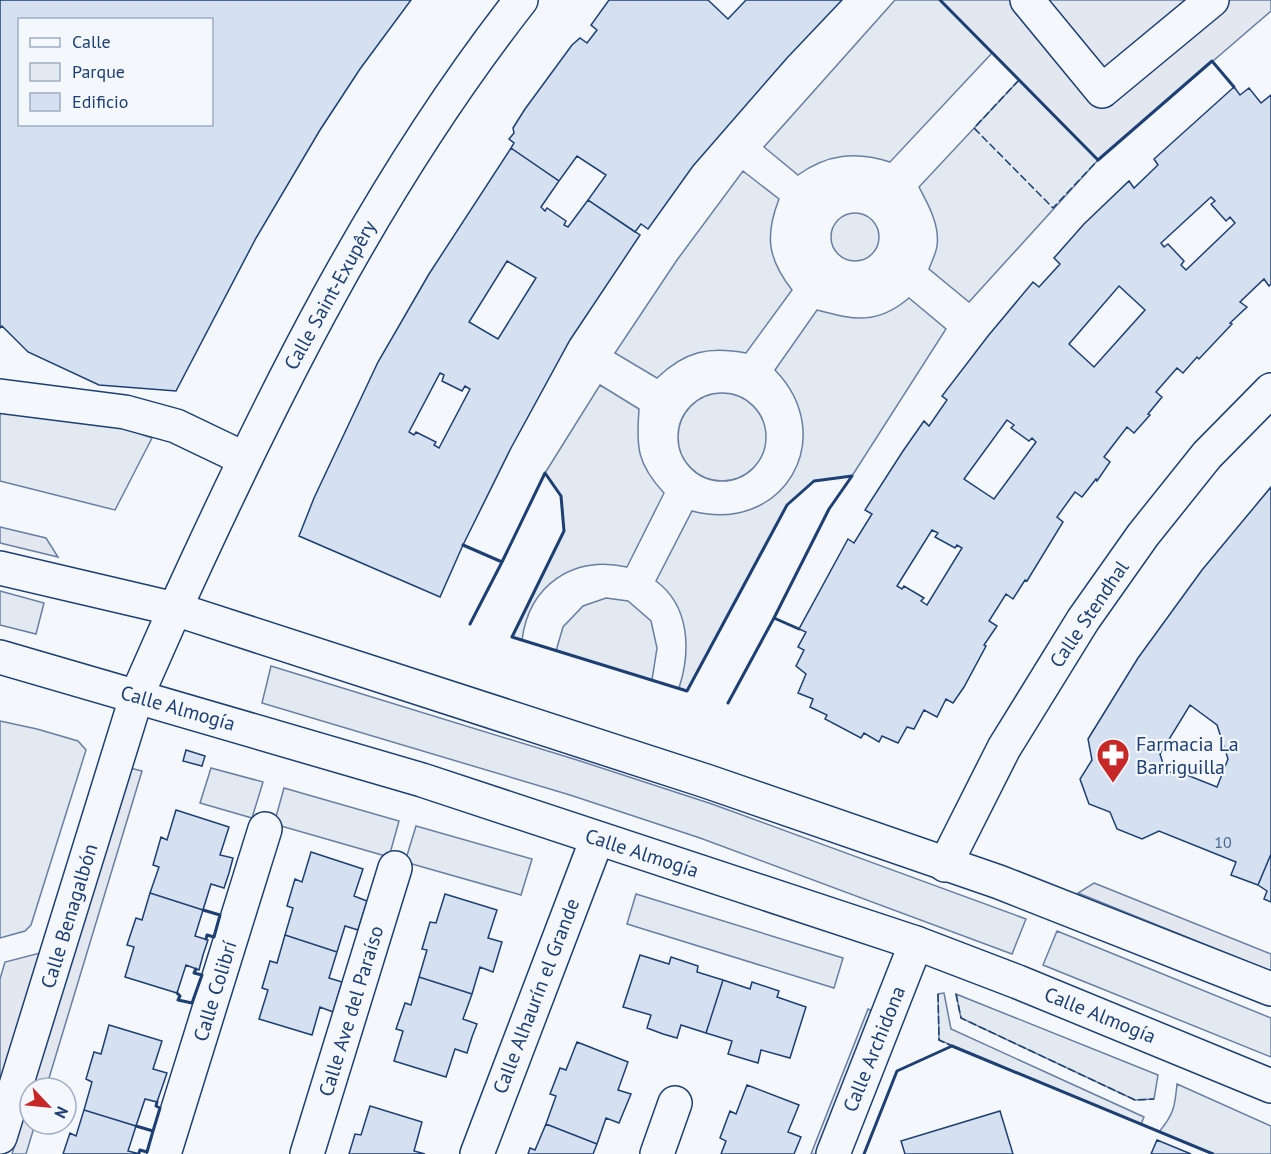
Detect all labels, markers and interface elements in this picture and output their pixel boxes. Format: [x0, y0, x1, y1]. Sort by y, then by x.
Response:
legend [18, 18, 213, 126]
text: Calle [72, 30, 111, 53]
text: Parque [72, 60, 125, 83]
text: Edificio [72, 90, 128, 113]
street label: Calle Saint-Exupêry [278, 215, 382, 374]
street label: Calle Stendhal [1044, 555, 1135, 673]
street label: Calle Almogía [118, 679, 238, 737]
place label: Farmacia La Barriguilla [1136, 731, 1239, 780]
pharmacy icon: Farmacia La Barriguilla [1095, 737, 1131, 784]
street label: Calle Almogía [582, 822, 702, 884]
house number: 10 [1214, 832, 1232, 852]
street label: Calle Benagalbón [35, 841, 103, 991]
street label: Calle Alhaurín el Grande [487, 895, 585, 1097]
street label: Calle Ave del Paraíso [313, 922, 389, 1100]
street label: Calle Colibrí [187, 938, 243, 1044]
street label: Calle Almogía [1040, 981, 1160, 1049]
street label: Calle Archidona [837, 982, 911, 1116]
north arrow [18, 1076, 78, 1136]
text: N [50, 1103, 73, 1122]

